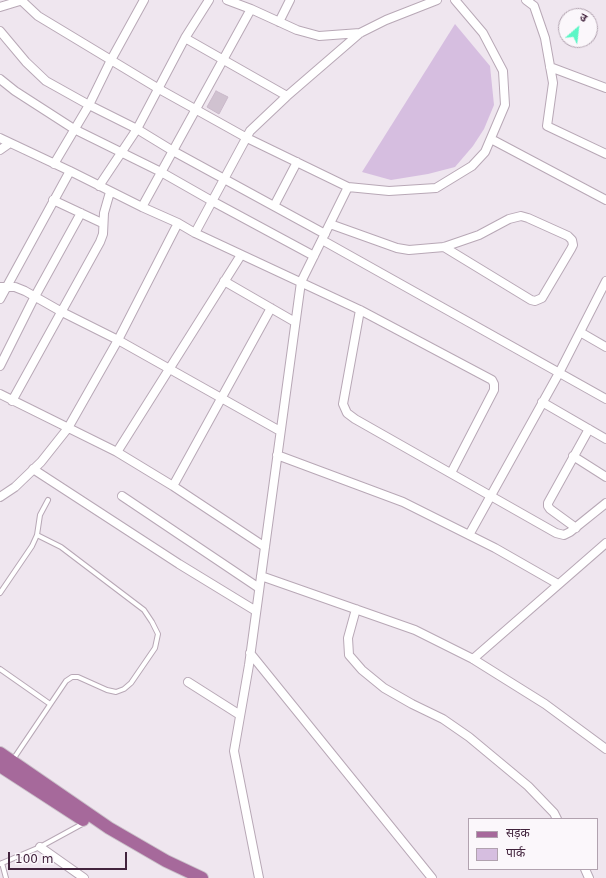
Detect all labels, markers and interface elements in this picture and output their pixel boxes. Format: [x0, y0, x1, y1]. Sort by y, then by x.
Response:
north arrow [558, 8, 598, 48]
text: उ [578, 11, 589, 25]
legend [468, 818, 598, 870]
text: सड़क [506, 826, 530, 840]
scale bar [10, 844, 129, 870]
text: पार्क [506, 846, 525, 860]
text: 100 m [15, 852, 53, 866]

